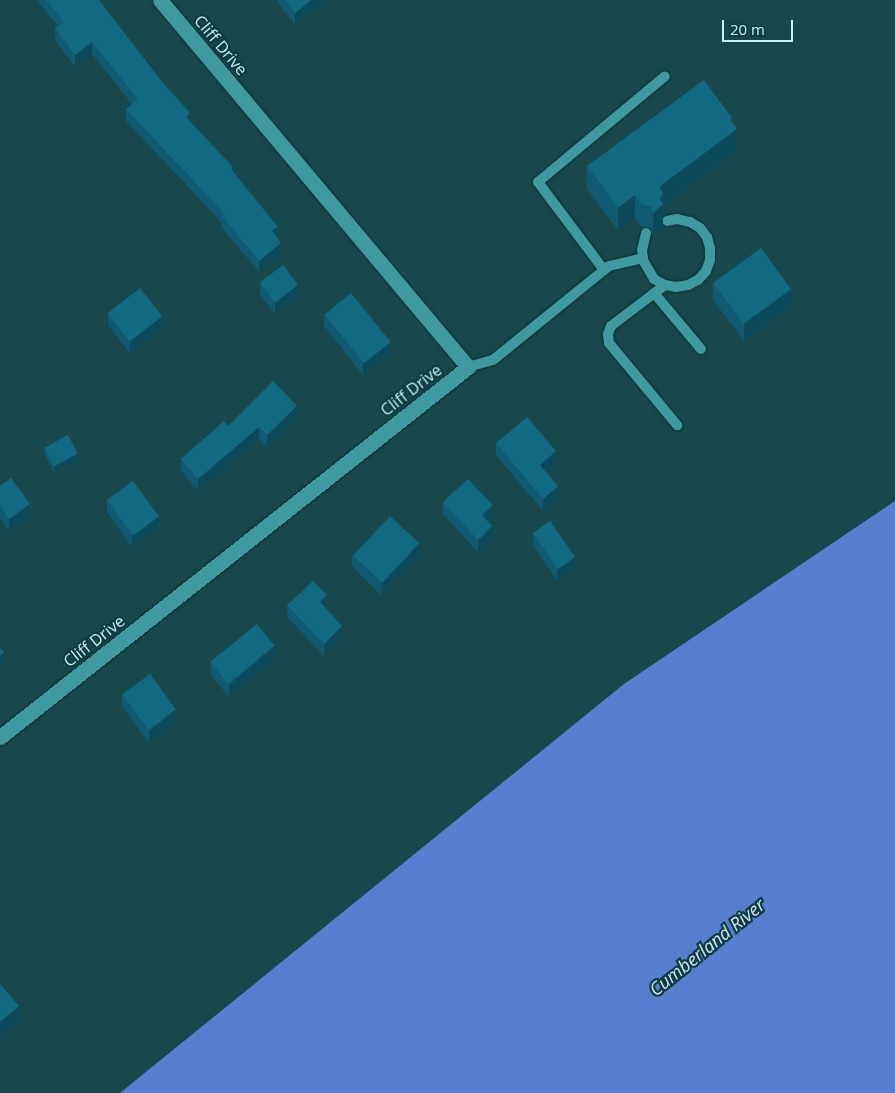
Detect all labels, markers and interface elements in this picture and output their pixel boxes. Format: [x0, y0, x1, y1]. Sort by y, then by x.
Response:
scale bar [725, 10, 796, 42]
street label: Cliff Drive [190, 11, 252, 79]
text: 20 m [730, 19, 765, 39]
street label: Cliff Drive [377, 360, 445, 420]
street label: Cliff Drive [60, 611, 128, 671]
water label: Cumberland River [645, 894, 769, 1000]

